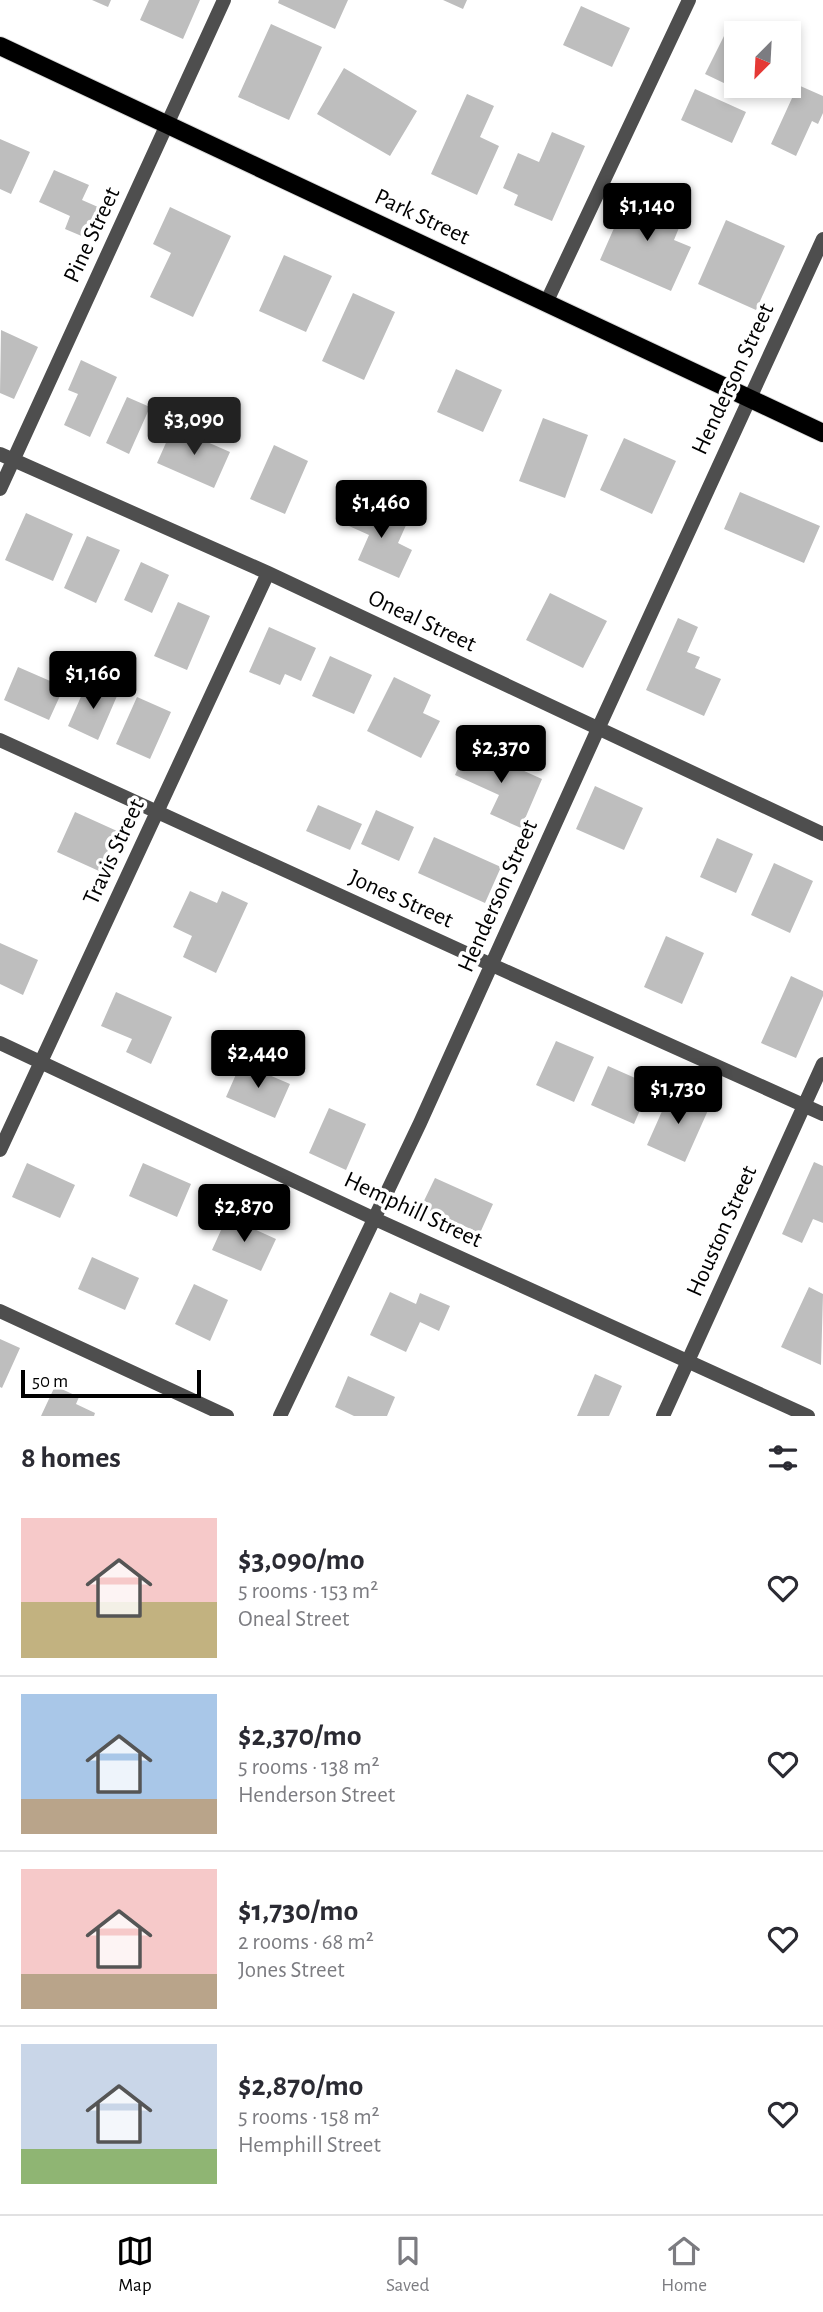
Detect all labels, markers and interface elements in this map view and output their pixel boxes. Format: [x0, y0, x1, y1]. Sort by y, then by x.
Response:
north arrow [724, 21, 802, 98]
map controls [724, 21, 801, 98]
street label: Pine Street [60, 183, 125, 286]
pin: $1,140 [590, 184, 704, 243]
street label: Park Street [371, 185, 474, 250]
text: $1,140 [619, 194, 675, 217]
street label: Henderson Street [687, 299, 779, 458]
pin: $3,090 [137, 398, 251, 457]
text: $3,090 [164, 408, 224, 431]
pin: $1,460 [324, 480, 438, 540]
text: $1,460 [352, 491, 410, 514]
street label: Oneal Street [364, 586, 480, 657]
pin: $1,160 [36, 652, 150, 711]
text: $1,160 [65, 662, 121, 685]
pin: $2,370 [444, 726, 558, 785]
text: $2,370 [472, 736, 530, 759]
street label: Travis Street [79, 795, 149, 909]
street label: Henderson Street [454, 816, 542, 976]
street label: Jones Street [345, 865, 457, 933]
pin: $2,440 [201, 1030, 315, 1090]
text: $2,440 [227, 1041, 289, 1064]
pin: $1,730 [621, 1066, 735, 1126]
text: $1,730 [650, 1077, 706, 1100]
street label: Houston Street [682, 1162, 762, 1300]
street label: Hemphill Street [340, 1168, 486, 1253]
pin: $2,870 [187, 1184, 301, 1244]
text: $2,870 [214, 1195, 274, 1218]
scale bar [21, 1367, 201, 1399]
text: 50 m [32, 1372, 68, 1391]
icon: filters [764, 1439, 802, 1477]
text: 8 homes [21, 1443, 121, 1473]
text: $3,090/mo [238, 1545, 365, 1575]
icon: home [77, 1546, 161, 1630]
icon: heart [764, 1569, 802, 1607]
text: 5 rooms · 153 m² [238, 1580, 378, 1603]
text: Oneal Street [238, 1608, 349, 1631]
text: $2,370/mo [238, 1721, 362, 1751]
icon: home [77, 1722, 161, 1806]
icon: heart [764, 1745, 802, 1783]
text: 5 rooms · 138 m² [238, 1756, 379, 1779]
text: Henderson Street [238, 1784, 395, 1807]
text: $1,730/mo [238, 1896, 358, 1926]
icon: home [77, 1897, 161, 1981]
icon: heart [764, 1920, 802, 1958]
text: 2 rooms · 68 m² [238, 1931, 374, 1954]
text: Jones Street [238, 1959, 345, 1982]
text: $2,870/mo [238, 2071, 363, 2101]
icon: home [77, 2072, 161, 2156]
icon: heart [764, 2095, 802, 2133]
text: 5 rooms · 158 m² [238, 2106, 380, 2129]
text: Hemphill Street [238, 2134, 381, 2157]
tab: Map [116, 2232, 154, 2297]
tab: Saved [386, 2232, 429, 2297]
tab: Home [661, 2232, 707, 2297]

